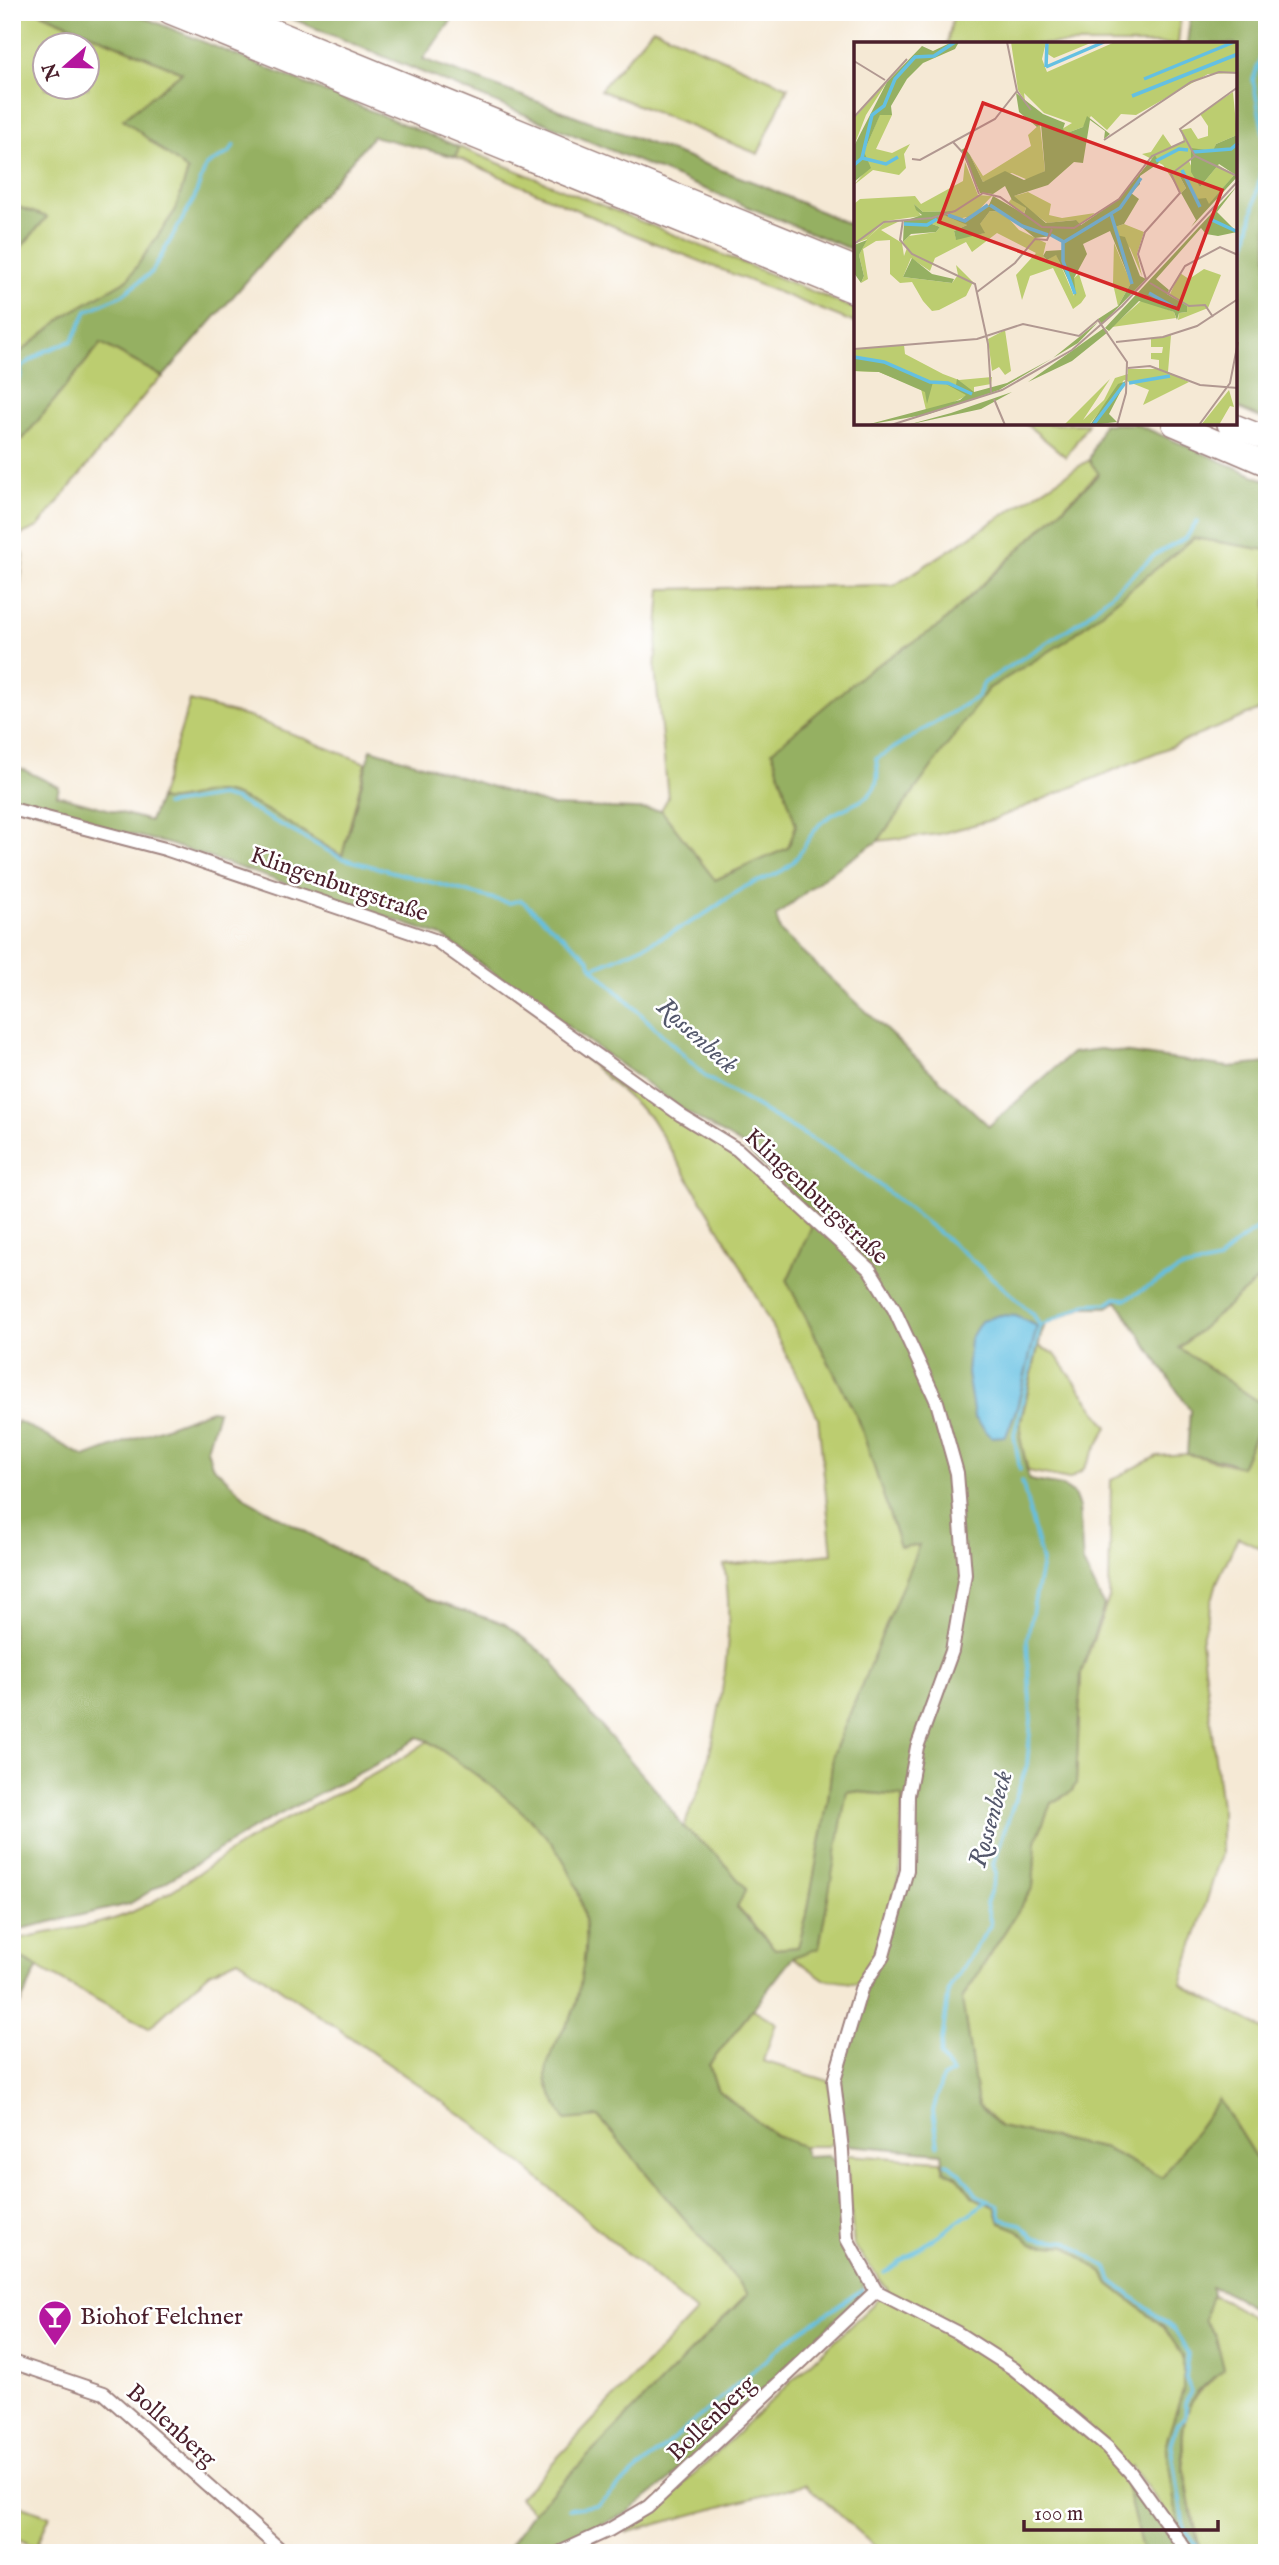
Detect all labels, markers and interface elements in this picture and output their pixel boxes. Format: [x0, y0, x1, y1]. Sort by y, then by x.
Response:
north arrow [32, 32, 102, 102]
inset map [854, 42, 1237, 425]
text: N [38, 59, 66, 84]
street label: Klingenburgstraße [246, 840, 432, 930]
water label: Rossenbeck [649, 991, 745, 1082]
street label: Klingenburgstraße [737, 1122, 895, 1272]
water label: Rossenbeck [961, 1766, 1021, 1871]
bar icon: Biohof Felchner [36, 2298, 74, 2347]
place label: Biohof Felchner [80, 2302, 243, 2333]
street label: Bollenberg [661, 2369, 763, 2469]
street label: Bollenberg [119, 2377, 223, 2475]
scale bar [1024, 2488, 1218, 2532]
text: 100 m [1034, 2501, 1083, 2528]

